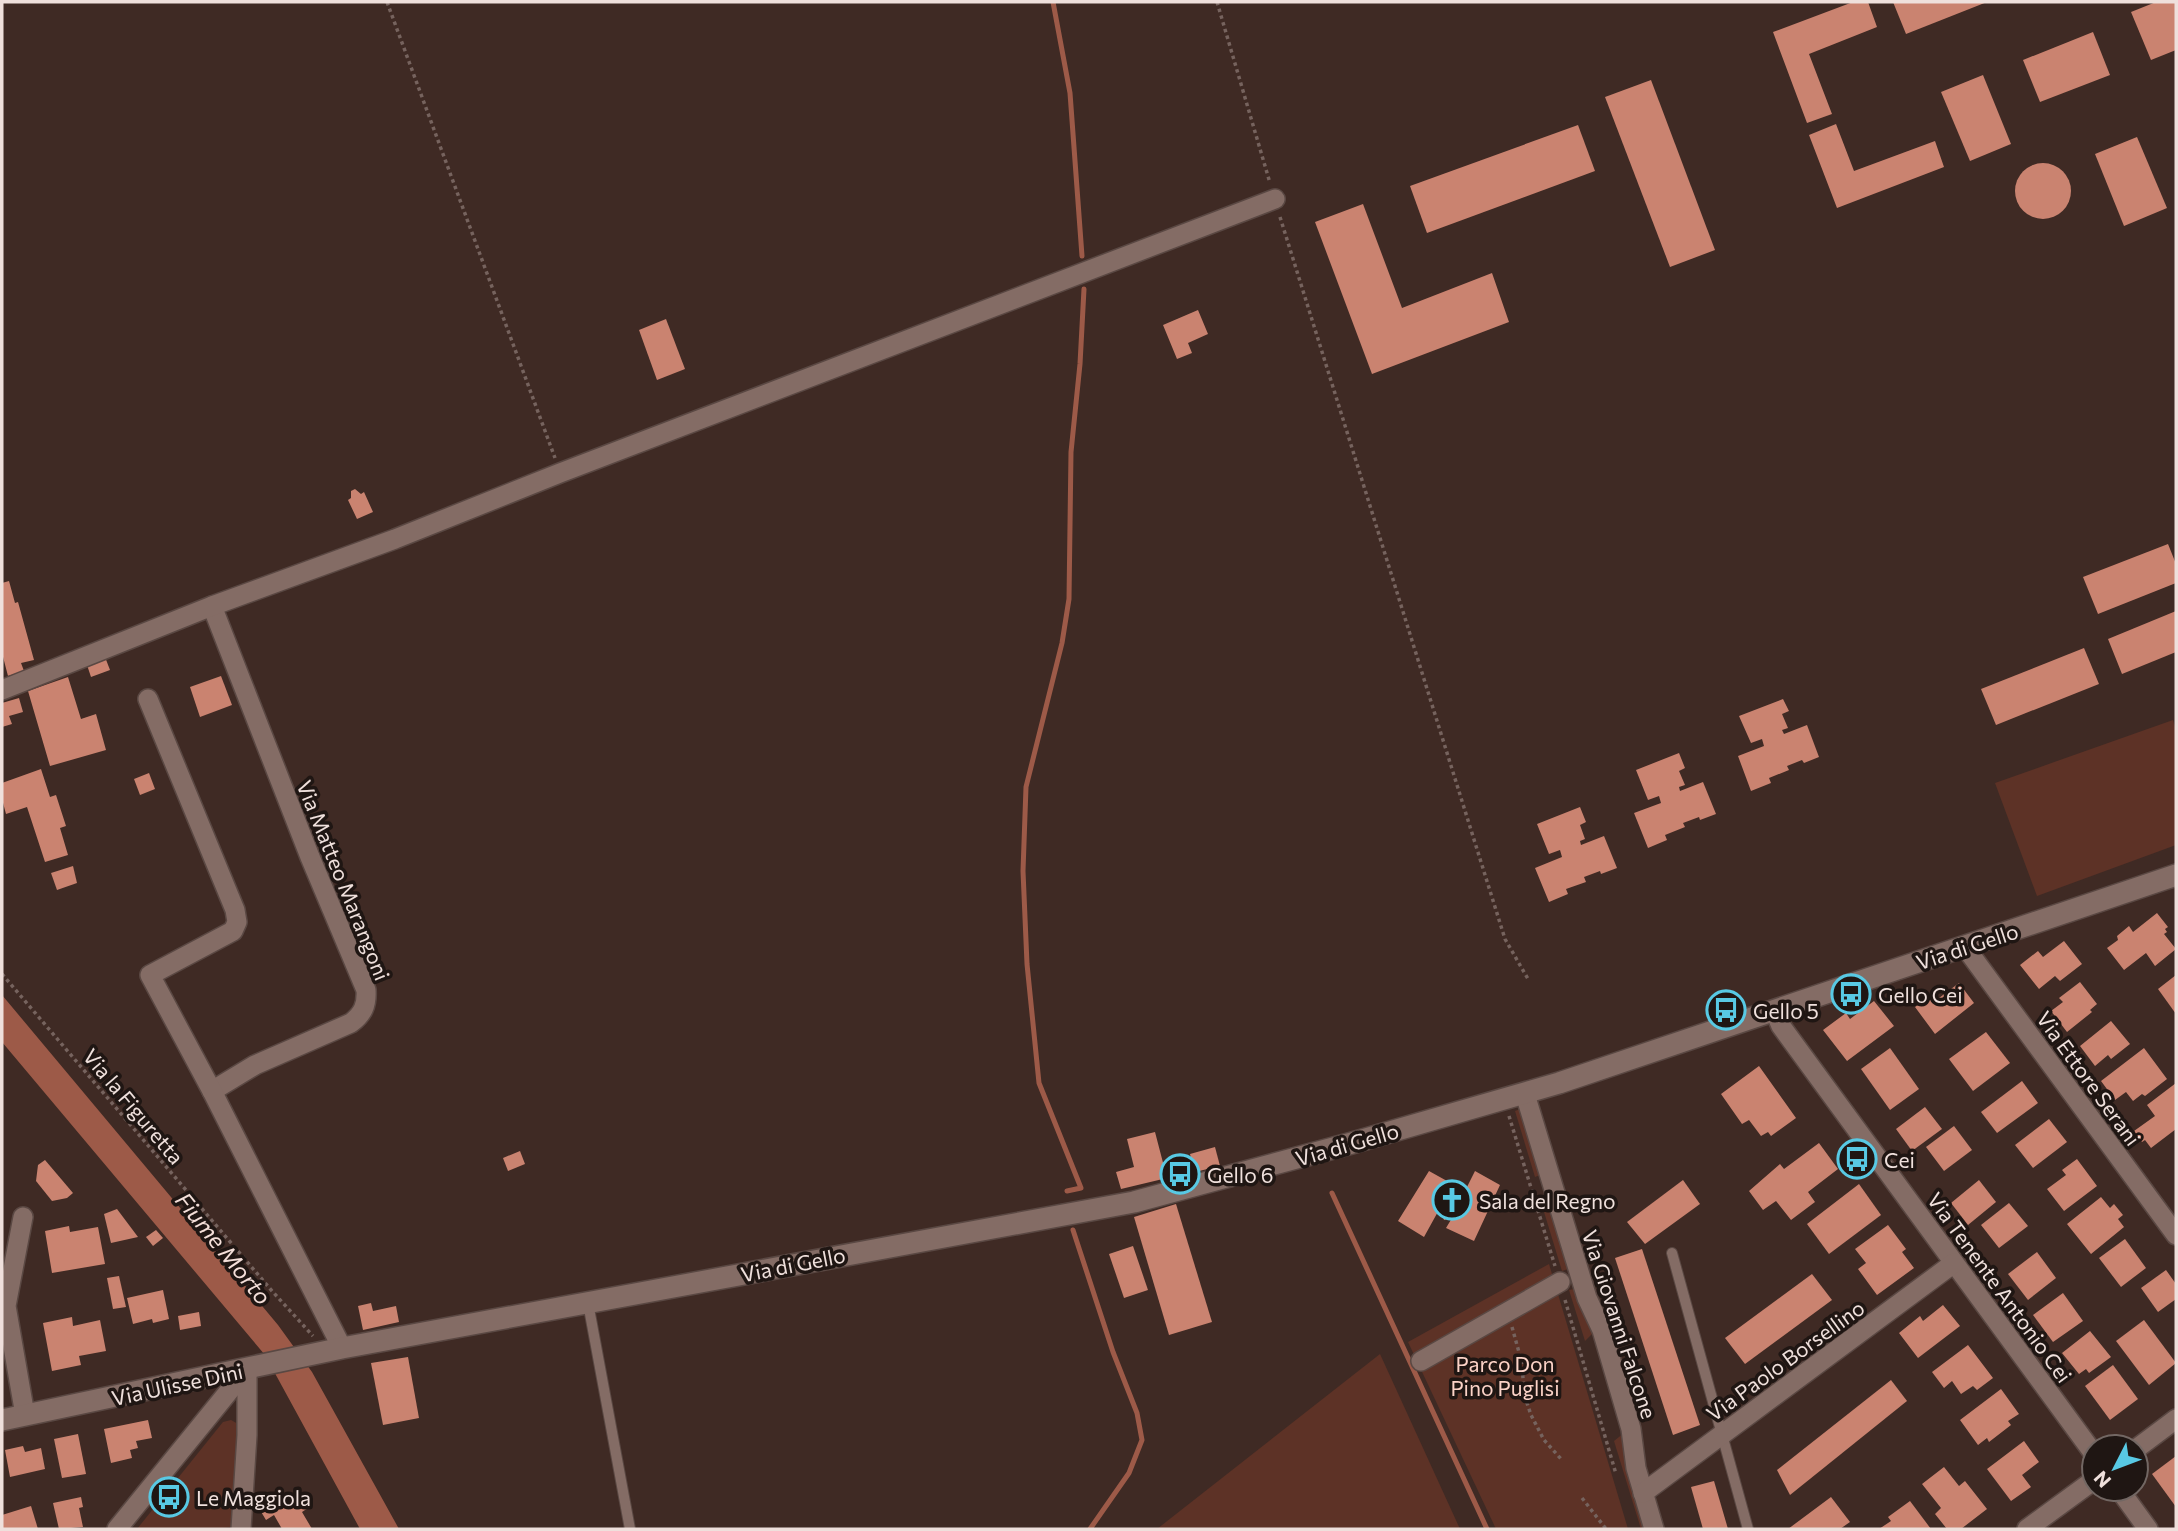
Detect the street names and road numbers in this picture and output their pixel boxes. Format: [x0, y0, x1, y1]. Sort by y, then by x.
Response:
street label: Via Matteo Marangoni [292, 776, 396, 984]
street label: Via di Gello [1913, 918, 2021, 974]
street label: Via Ettore Serani [2032, 1006, 2146, 1150]
street label: Via la Figuretta [79, 1043, 189, 1169]
street label: Via di Gello [1293, 1117, 1401, 1171]
street label: Via Tenente Antonio Cei [1923, 1187, 2077, 1387]
street label: Via Giovanni Falcone [1578, 1227, 1662, 1421]
street label: Via di Gello [739, 1242, 847, 1286]
street label: Via Paolo Borsellino [1701, 1294, 1869, 1426]
street label: Via Ulisse Dini [109, 1358, 245, 1410]

